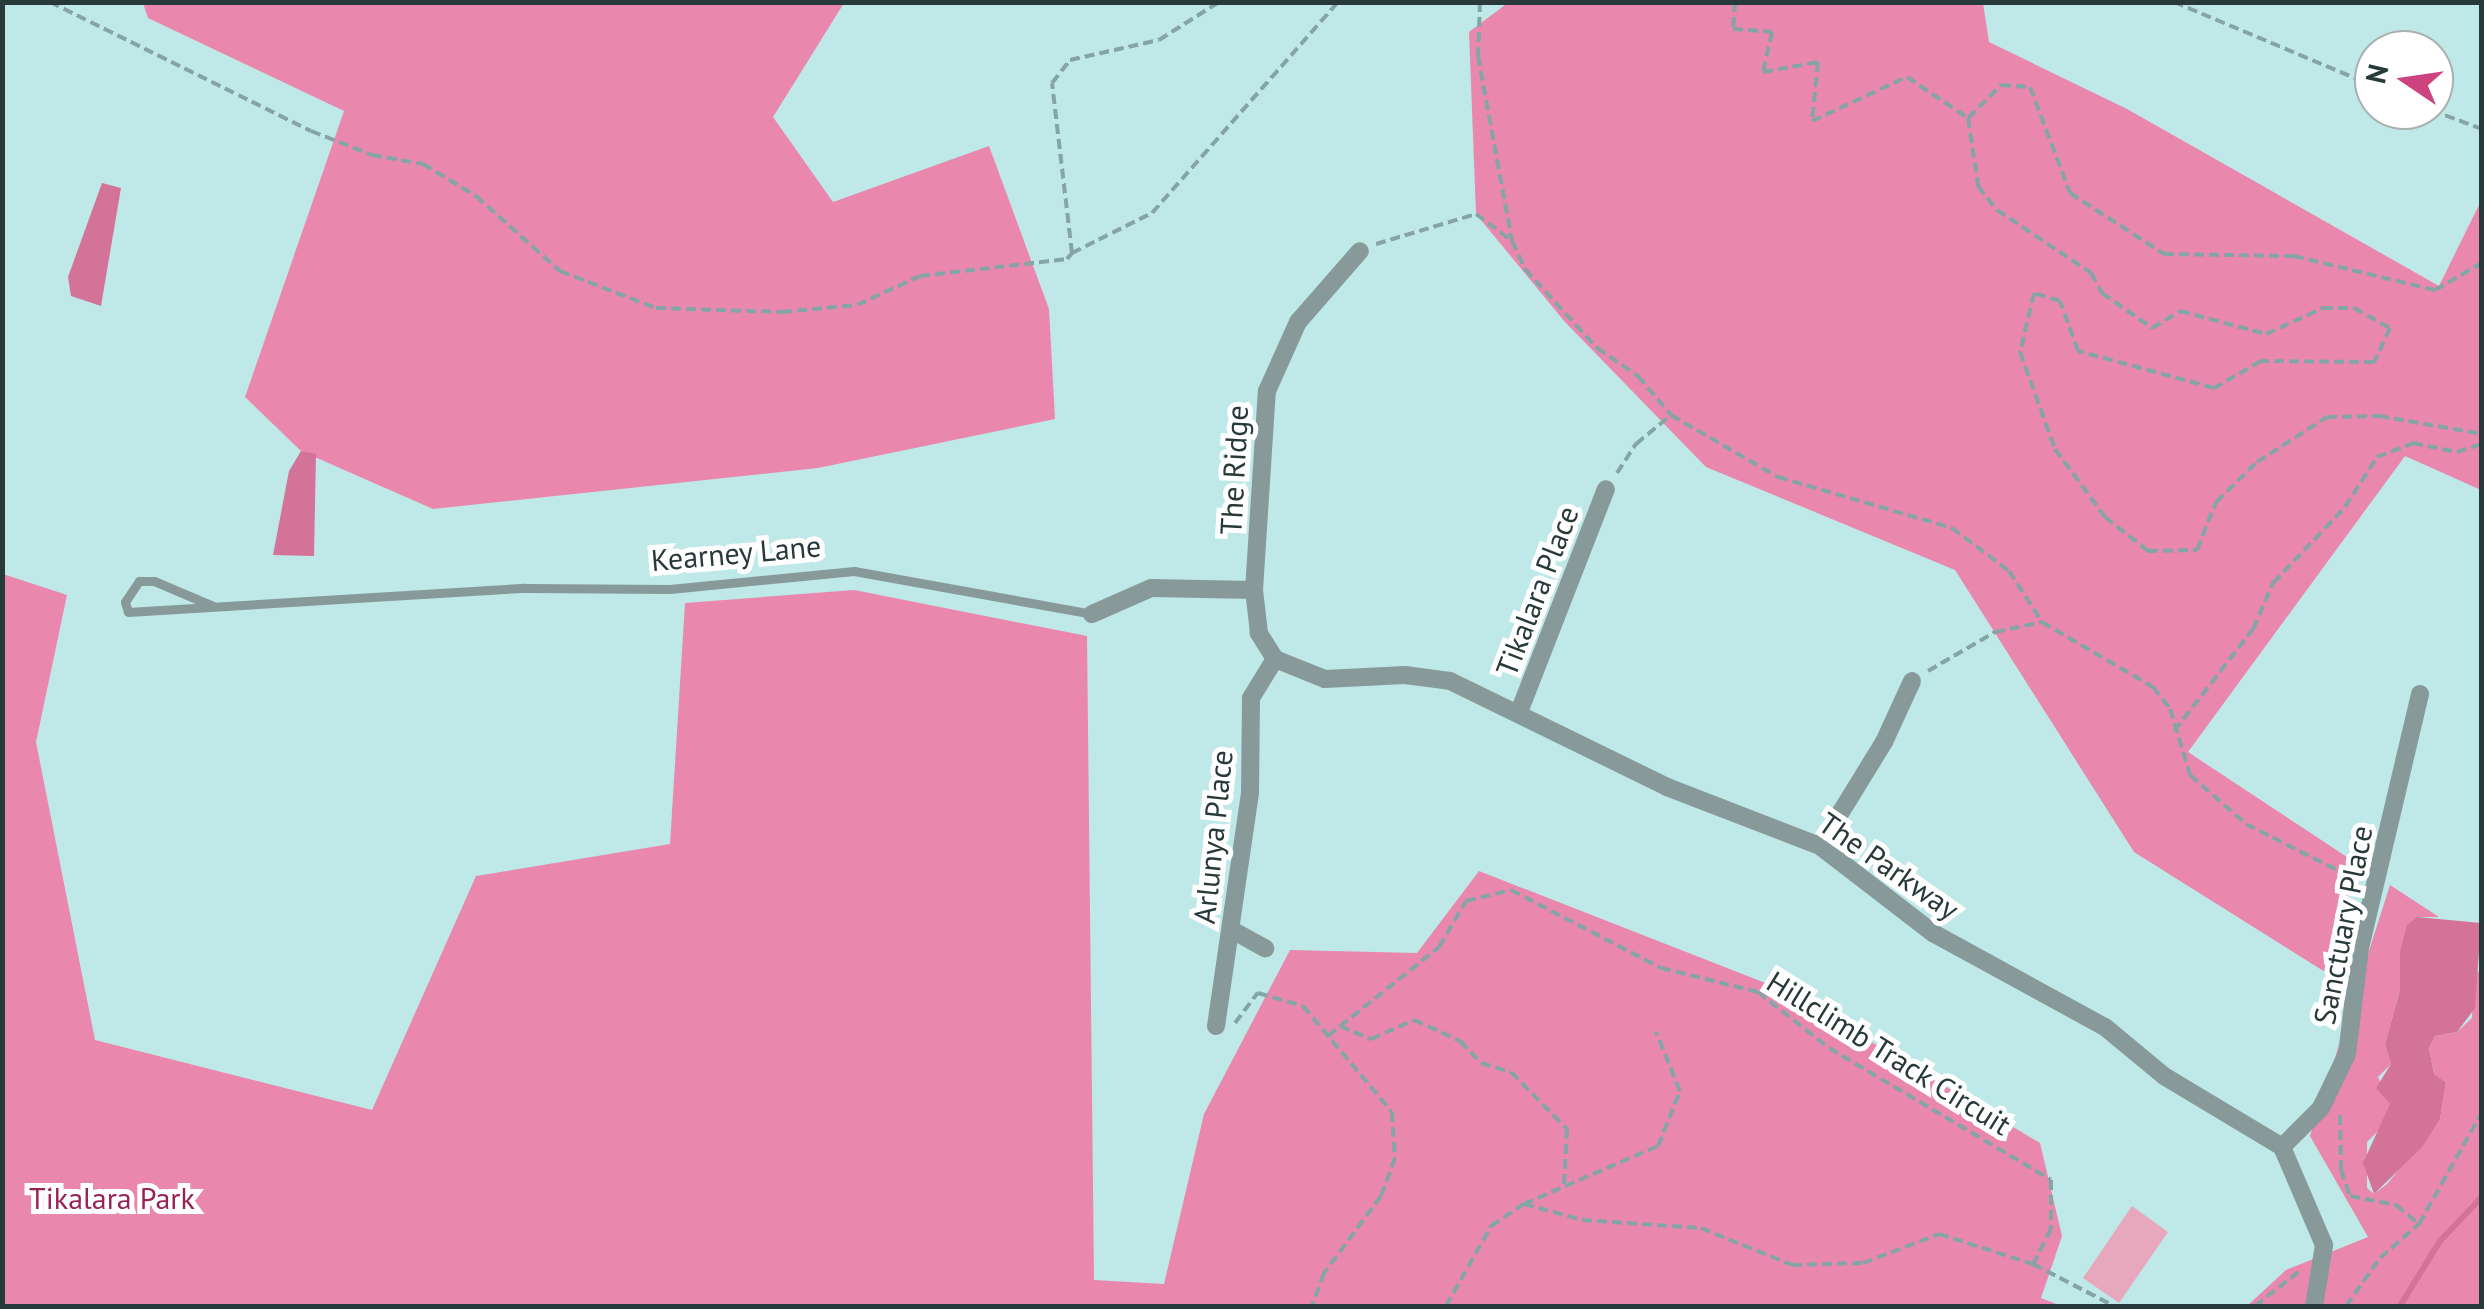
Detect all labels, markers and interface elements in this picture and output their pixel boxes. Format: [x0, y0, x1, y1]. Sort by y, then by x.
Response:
north arrow [2354, 30, 2454, 130]
text: N [2356, 60, 2396, 87]
street label: The Ridge [1213, 404, 1255, 536]
street label: Tikalara Place [1488, 501, 1586, 681]
street label: Kearney Lane [649, 528, 823, 578]
street label: Arlunya Place [1186, 748, 1240, 926]
street label: The Parkway [1812, 805, 1966, 927]
street label: Sanctuary Place [2306, 822, 2380, 1028]
street label: Hillclimb Track Circuit [1760, 963, 2018, 1143]
park label: Tikalara Park [29, 1180, 195, 1216]

